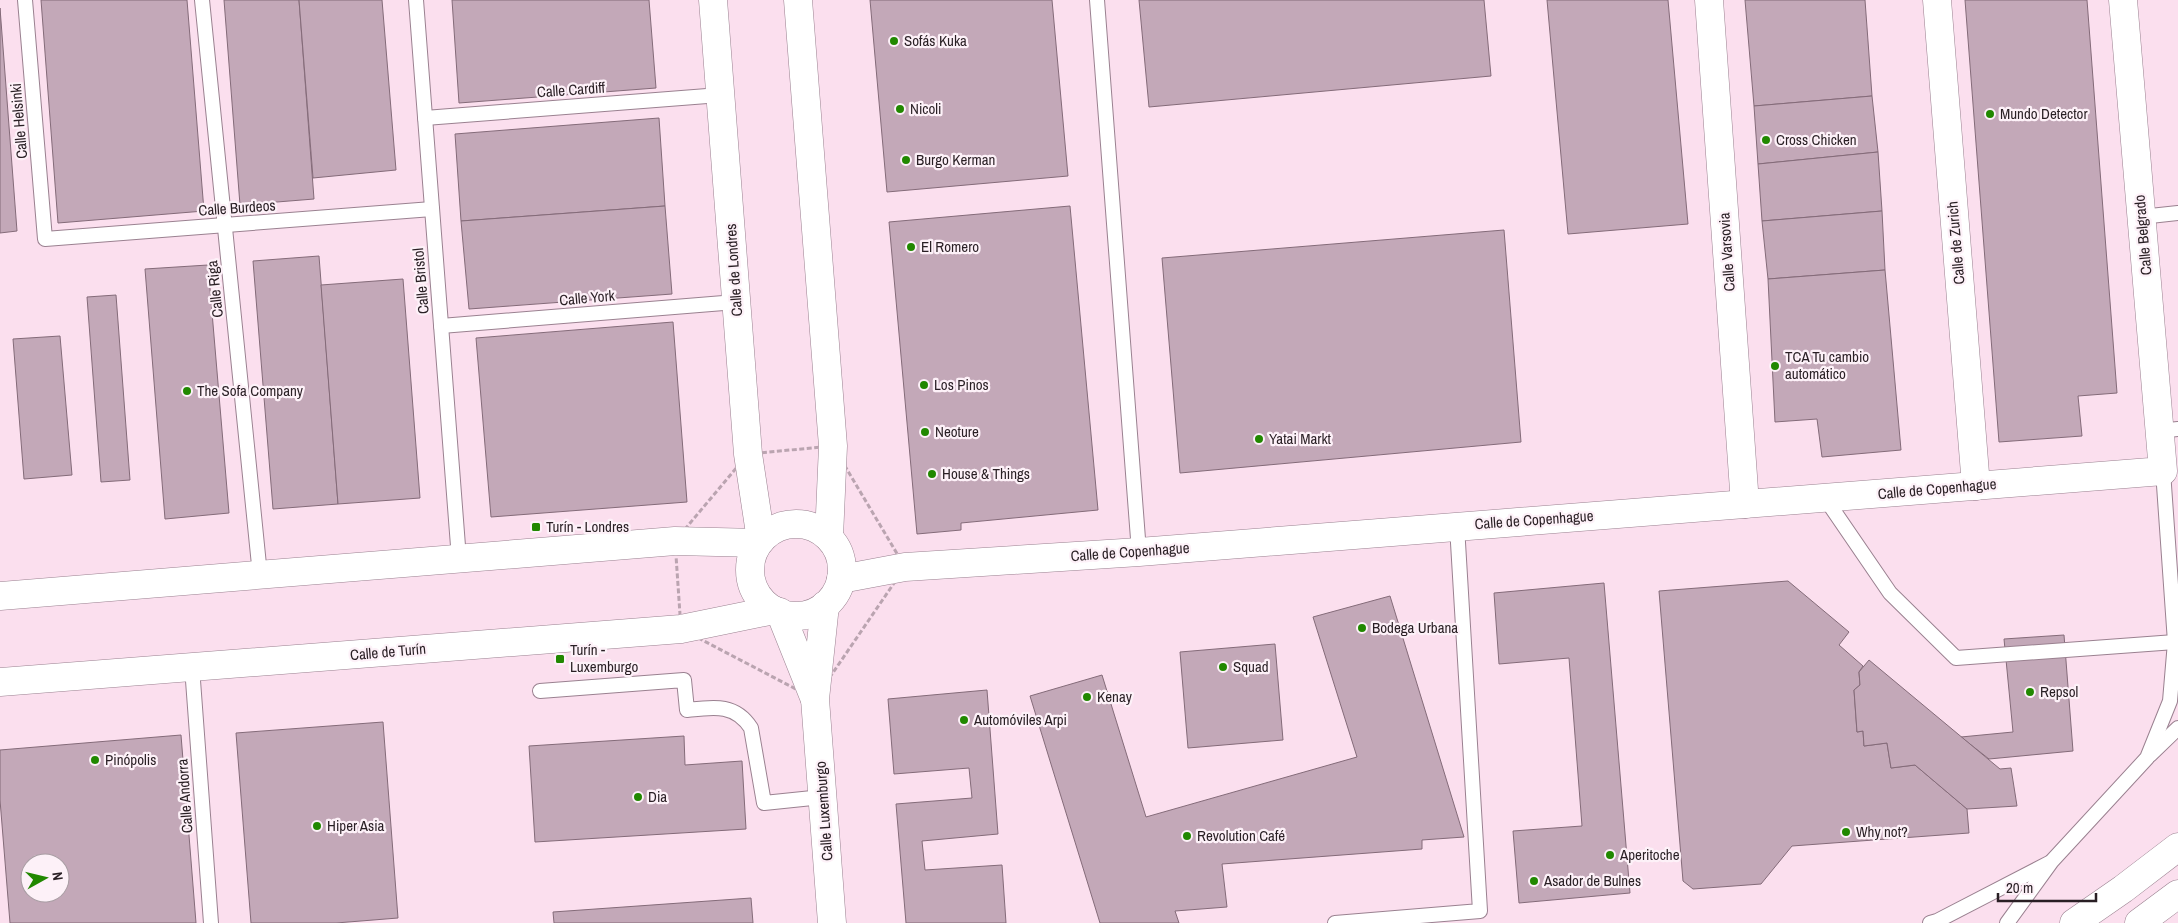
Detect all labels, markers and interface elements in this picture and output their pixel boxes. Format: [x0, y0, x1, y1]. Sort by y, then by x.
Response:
place label: Sofás Kuka [904, 30, 967, 51]
marker: Sofás Kuka [888, 35, 900, 47]
street label: Calle Cardiff [536, 77, 606, 102]
street label: Calle Helsinki [5, 82, 32, 160]
place label: Nicoli [910, 98, 941, 119]
marker: Nicoli [894, 103, 906, 115]
place label: Mundo Detector [2000, 103, 2088, 124]
marker: Mundo Detector [1984, 108, 1996, 120]
place label: Cross Chicken [1776, 129, 1857, 150]
marker: Cross Chicken [1760, 134, 1772, 146]
place label: Burgo Kerman [916, 149, 995, 170]
marker: Burgo Kerman [900, 154, 912, 166]
street label: Calle Burdeos [198, 194, 276, 221]
street label: Calle Belgrado [2129, 194, 2156, 276]
street label: Calle de Zurich [1941, 201, 1970, 286]
street label: Calle Varsovia [1713, 212, 1740, 292]
street label: Calle de Londres [720, 223, 747, 317]
place label: El Romero [921, 236, 979, 257]
marker: El Romero [905, 241, 917, 253]
street label: Calle Bristol [407, 247, 434, 315]
street label: Calle Riga [201, 259, 228, 319]
street label: Calle York [558, 285, 616, 310]
place label: TCA Tu cambio automático [1785, 346, 1869, 384]
marker: TCA Tu cambio automático [1769, 360, 1781, 372]
place label: Los Pinos [934, 374, 989, 395]
marker: Los Pinos [918, 379, 930, 391]
place label: The Sofa Company [197, 380, 304, 401]
marker: The Sofa Company [181, 385, 193, 397]
place label: Neoture [935, 421, 979, 442]
marker: Neoture [919, 426, 931, 438]
place label: Yatai Markt [1269, 428, 1332, 449]
marker: Yatai Markt [1253, 433, 1265, 445]
place label: House & Things [942, 463, 1030, 484]
marker: House & Things [926, 468, 938, 480]
street label: Calle de Copenhague [1877, 473, 1997, 504]
street label: Calle de Copenhague [1474, 505, 1594, 534]
place label: Turín - Londres [546, 516, 629, 537]
marker: Turín - Londres [530, 521, 542, 533]
street label: Calle de Copenhague [1070, 537, 1190, 566]
place label: Bodega Urbana [1372, 617, 1458, 638]
marker: Bodega Urbana [1356, 622, 1368, 634]
street label: Calle de Turín [349, 638, 427, 665]
place label: Turín - Luxemburgo [570, 639, 639, 677]
marker: Turín - Luxemburgo [554, 653, 566, 665]
place label: Squad [1233, 656, 1269, 677]
marker: Squad [1217, 661, 1229, 673]
place label: Repsol [2040, 681, 2078, 702]
place label: Kenay [1097, 686, 1133, 707]
marker: Repsol [2024, 686, 2036, 698]
marker: Kenay [1081, 691, 1093, 703]
place label: Automóviles Arpi [973, 709, 1067, 730]
marker: Automóviles Arpi [958, 714, 970, 726]
place label: Pinópolis [105, 749, 156, 770]
marker: Pinópolis [89, 754, 101, 766]
street label: Calle Andorra [171, 758, 198, 834]
street label: Calle Luxemburgo [810, 760, 837, 862]
place label: Dia [648, 786, 667, 807]
marker: Dia [632, 791, 644, 803]
place label: Hiper Asia [327, 815, 385, 836]
marker: Hiper Asia [311, 820, 323, 832]
place label: Why not? [1856, 821, 1908, 842]
place label: Revolution Café [1197, 825, 1285, 846]
marker: Why not? [1840, 826, 1852, 838]
marker: Revolution Café [1181, 830, 1193, 842]
place label: Aperitoche [1619, 844, 1680, 865]
marker: Aperitoche [1604, 849, 1616, 861]
north arrow [20, 853, 70, 903]
place label: Asador de Bulnes [1543, 870, 1641, 891]
scale bar [1998, 870, 2096, 902]
text: N [48, 871, 67, 882]
marker: Asador de Bulnes [1528, 875, 1540, 887]
text: 20 m [2006, 877, 2033, 898]

